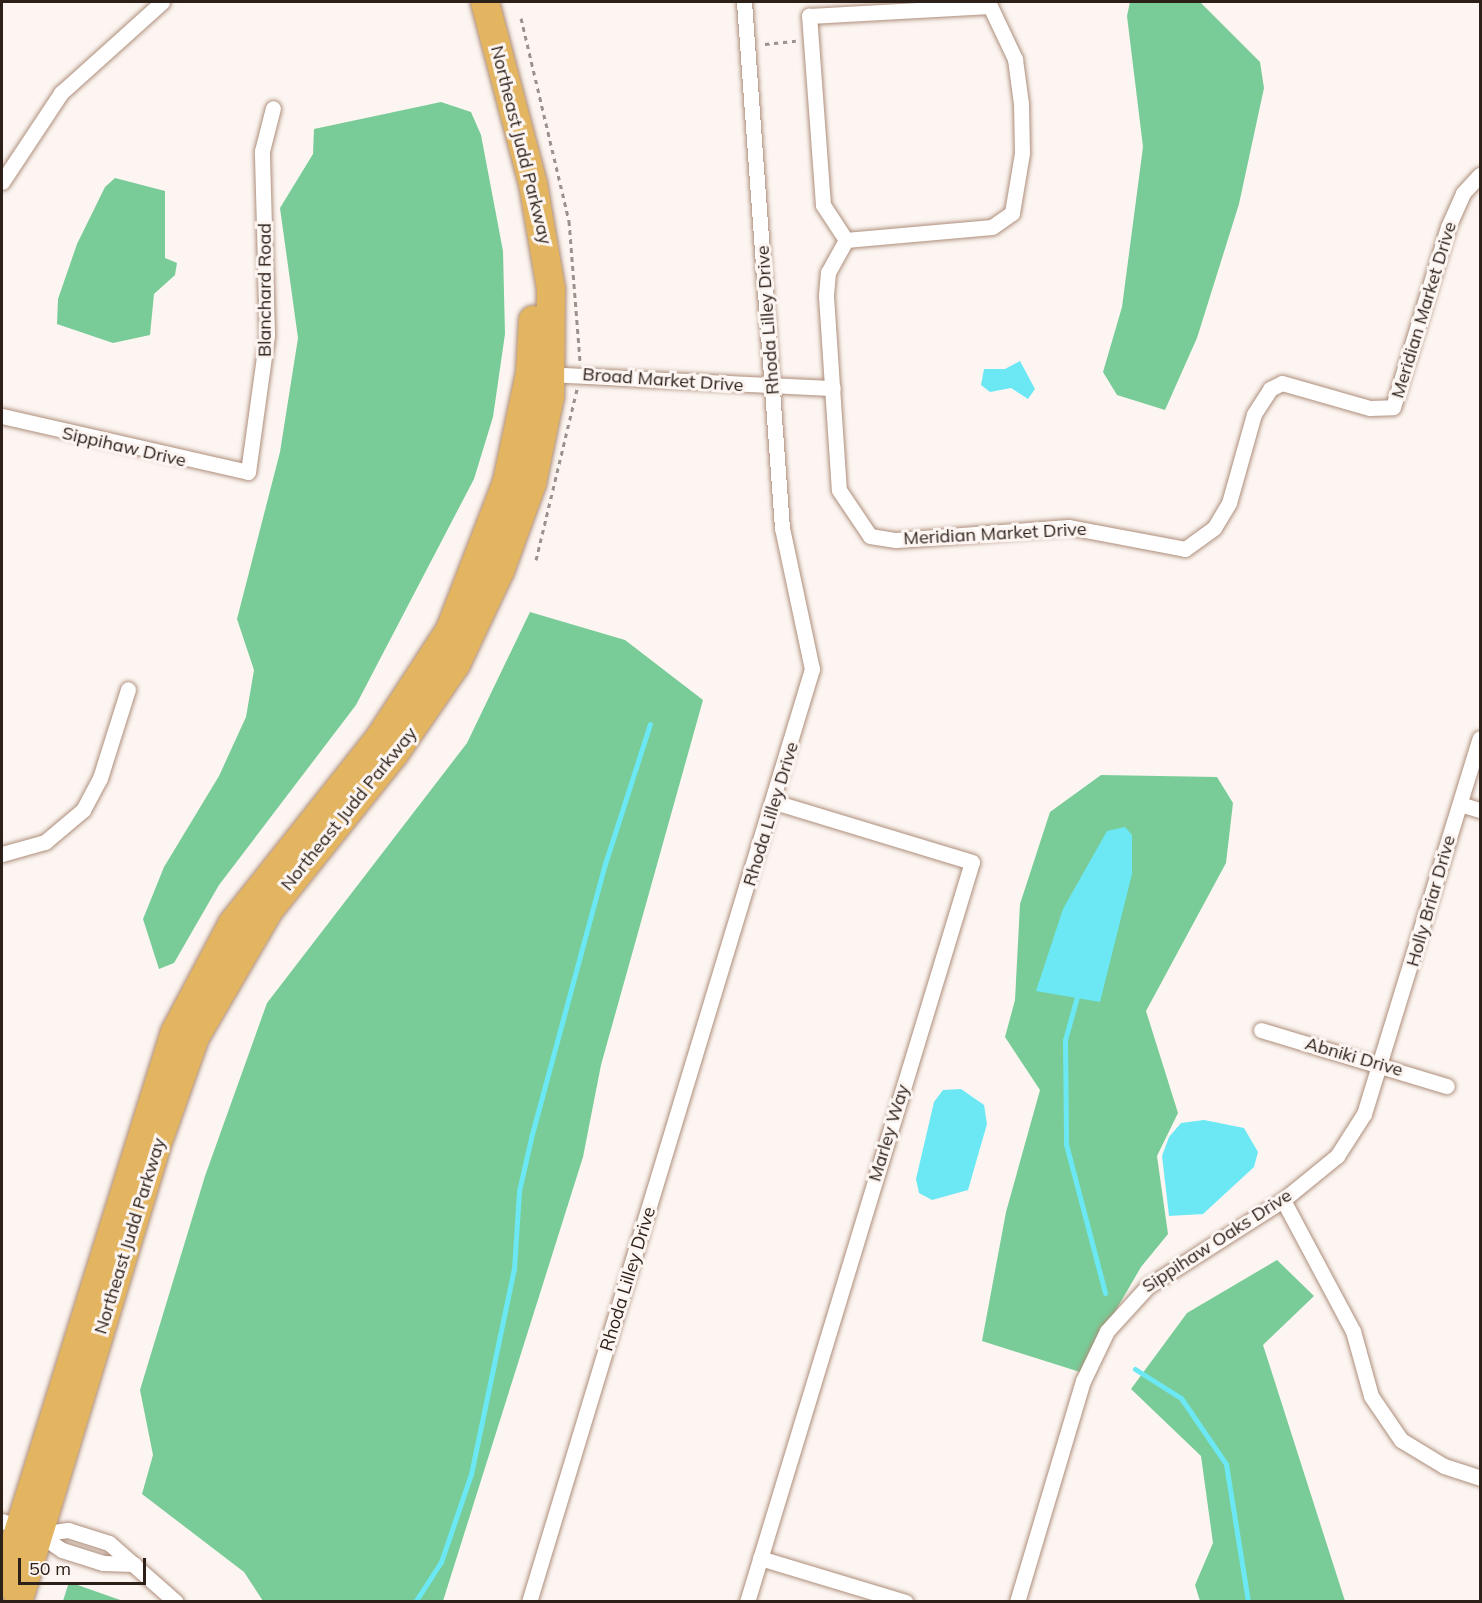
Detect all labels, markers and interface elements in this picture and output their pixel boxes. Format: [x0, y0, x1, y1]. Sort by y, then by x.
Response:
street label: Northeast Judd Parkway [486, 43, 556, 247]
street label: Meridian Market Drive [1387, 219, 1461, 401]
street label: Blanchard Road [254, 223, 276, 357]
street label: Rhoda Lilley Drive [752, 245, 784, 395]
street label: Broad Market Drive [582, 364, 744, 396]
street label: Sippihaw Drive [60, 422, 188, 472]
street label: Meridian Market Drive [903, 518, 1087, 550]
street label: Northeast Judd Parkway [276, 723, 422, 895]
street label: Rhoda Lilley Drive [739, 739, 803, 889]
street label: Holly Briar Drive [1402, 833, 1460, 969]
street label: Abniki Drive [1303, 1033, 1405, 1081]
street label: Marley Way [864, 1082, 914, 1184]
street label: Northeast Judd Parkway [90, 1135, 170, 1337]
street label: Sippihaw Oaks Drive [1138, 1185, 1296, 1297]
street label: Rhoda Lilley Drive [596, 1204, 660, 1354]
scale bar [21, 1546, 148, 1584]
text: 50 m [29, 1557, 71, 1580]

